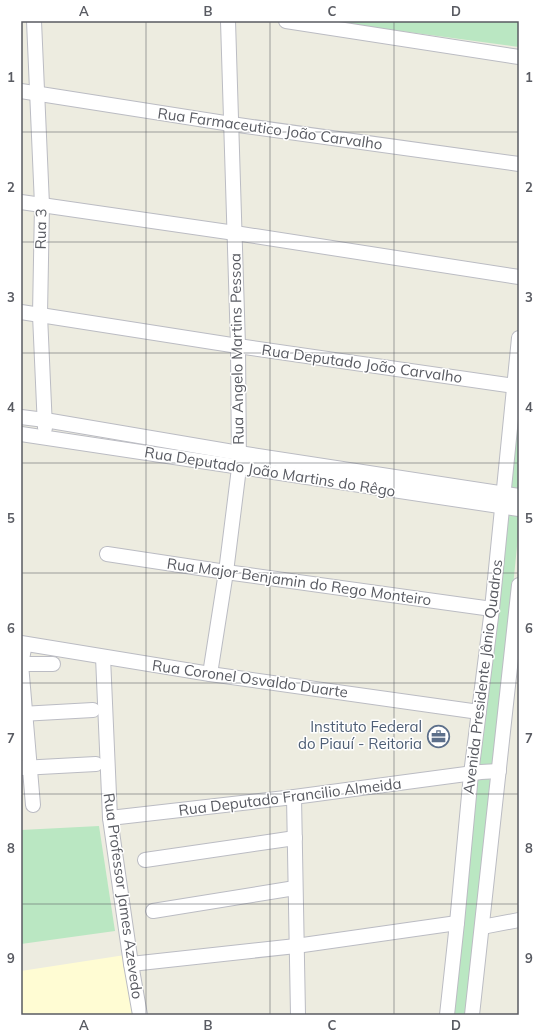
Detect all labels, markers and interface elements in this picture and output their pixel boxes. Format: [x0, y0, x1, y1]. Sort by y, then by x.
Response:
text: A [79, 3, 89, 19]
text: B [204, 3, 213, 19]
text: C [328, 3, 337, 19]
text: D [451, 3, 461, 19]
text: 1 [7, 69, 15, 85]
text: 1 [525, 69, 533, 85]
street label: Rua Farmaceutico João Carvalho [156, 103, 384, 154]
text: 2 [7, 179, 15, 195]
text: 2 [525, 179, 533, 195]
street label: Rua 3 [31, 208, 50, 250]
street label: Rua Angelo Martins Pessoa [225, 253, 248, 445]
text: 3 [7, 289, 15, 305]
text: 3 [525, 289, 533, 305]
street label: Rua Deputado João Carvalho [261, 340, 464, 387]
text: 4 [7, 399, 15, 415]
text: 4 [525, 399, 533, 415]
street label: Rua Deputado João Martins do Rêgo [143, 442, 397, 501]
text: 5 [7, 510, 15, 526]
text: 5 [525, 510, 533, 526]
street label: Rua Major Benjamin do Rego Monteiro [166, 554, 433, 609]
street label: Avenida Presidente Jânio Quadros [459, 558, 506, 796]
text: 6 [7, 620, 15, 636]
text: 6 [525, 620, 533, 636]
street label: Rua Coronel Osvaldo Duarte [151, 655, 349, 702]
place label: Instituto Federal do Piauí - Reitoria [298, 717, 422, 753]
office icon: Instituto Federal do Piauí - Reitoria [425, 723, 451, 749]
text: 7 [7, 730, 15, 746]
text: 7 [525, 730, 533, 746]
street label: Rua Deputado Francilio Almeida [177, 773, 402, 820]
street label: Rua Professor James Azevedo [100, 792, 147, 1000]
text: 8 [7, 840, 15, 856]
text: 8 [525, 840, 533, 856]
text: 9 [7, 950, 15, 966]
text: 9 [525, 950, 533, 966]
text: A [79, 1017, 89, 1033]
text: B [204, 1017, 213, 1033]
text: C [328, 1017, 337, 1033]
text: D [451, 1017, 461, 1033]

